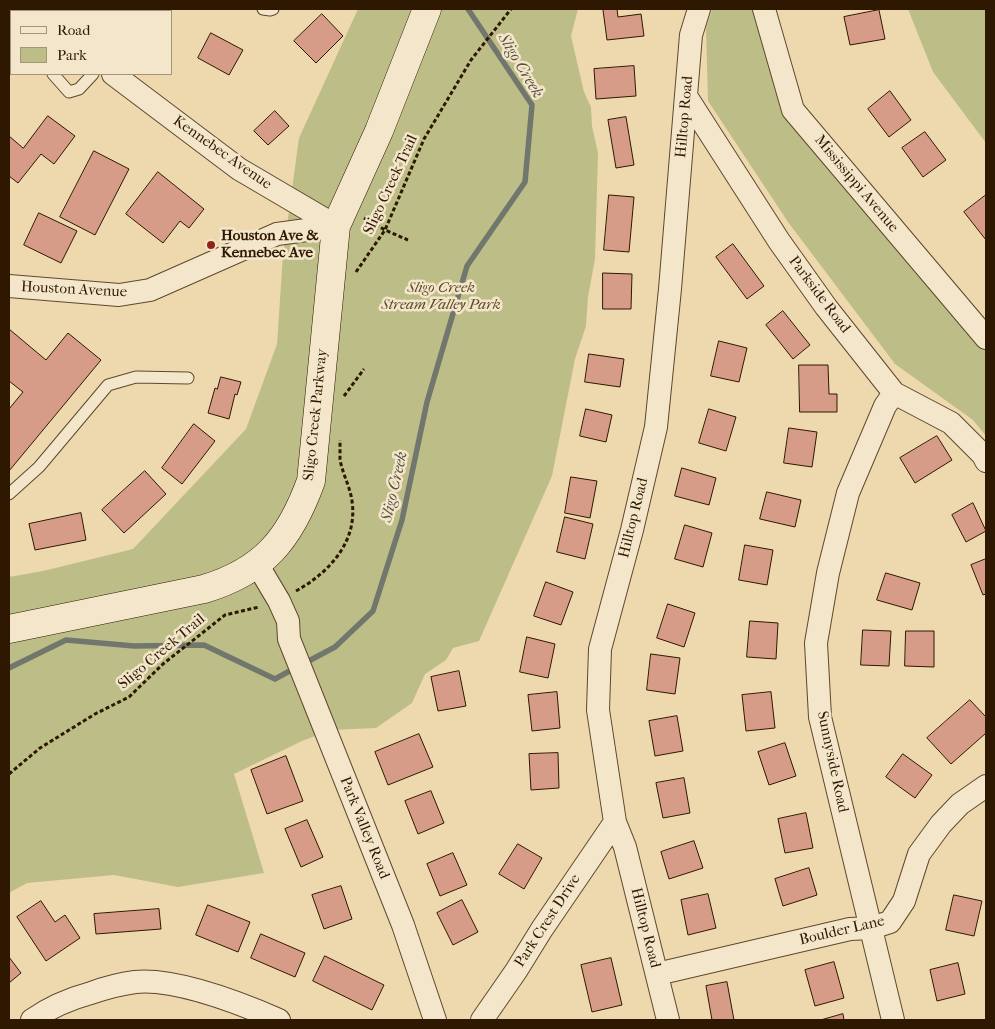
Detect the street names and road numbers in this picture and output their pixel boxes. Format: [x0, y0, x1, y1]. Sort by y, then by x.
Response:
street label: Hilltop Road [672, 75, 698, 159]
street label: Kennebec Avenue [169, 112, 275, 194]
street label: Sligo Creek Trail [360, 132, 422, 238]
street label: Mississippi Avenue [810, 132, 902, 236]
street label: Parkside Road [784, 253, 854, 337]
street label: Houston Avenue [20, 278, 128, 302]
street label: Sligo Creek Parkway [300, 348, 332, 482]
street label: Hilltop Road [615, 476, 653, 560]
street label: Sligo Creek Trail [115, 610, 209, 694]
street label: Sunnyside Road [812, 710, 852, 814]
street label: Park Valley Road [335, 774, 393, 882]
street label: Park Crest Drive [511, 871, 585, 971]
street label: Hilltop Road [626, 886, 664, 970]
street label: Boulder Lane [798, 912, 886, 950]

